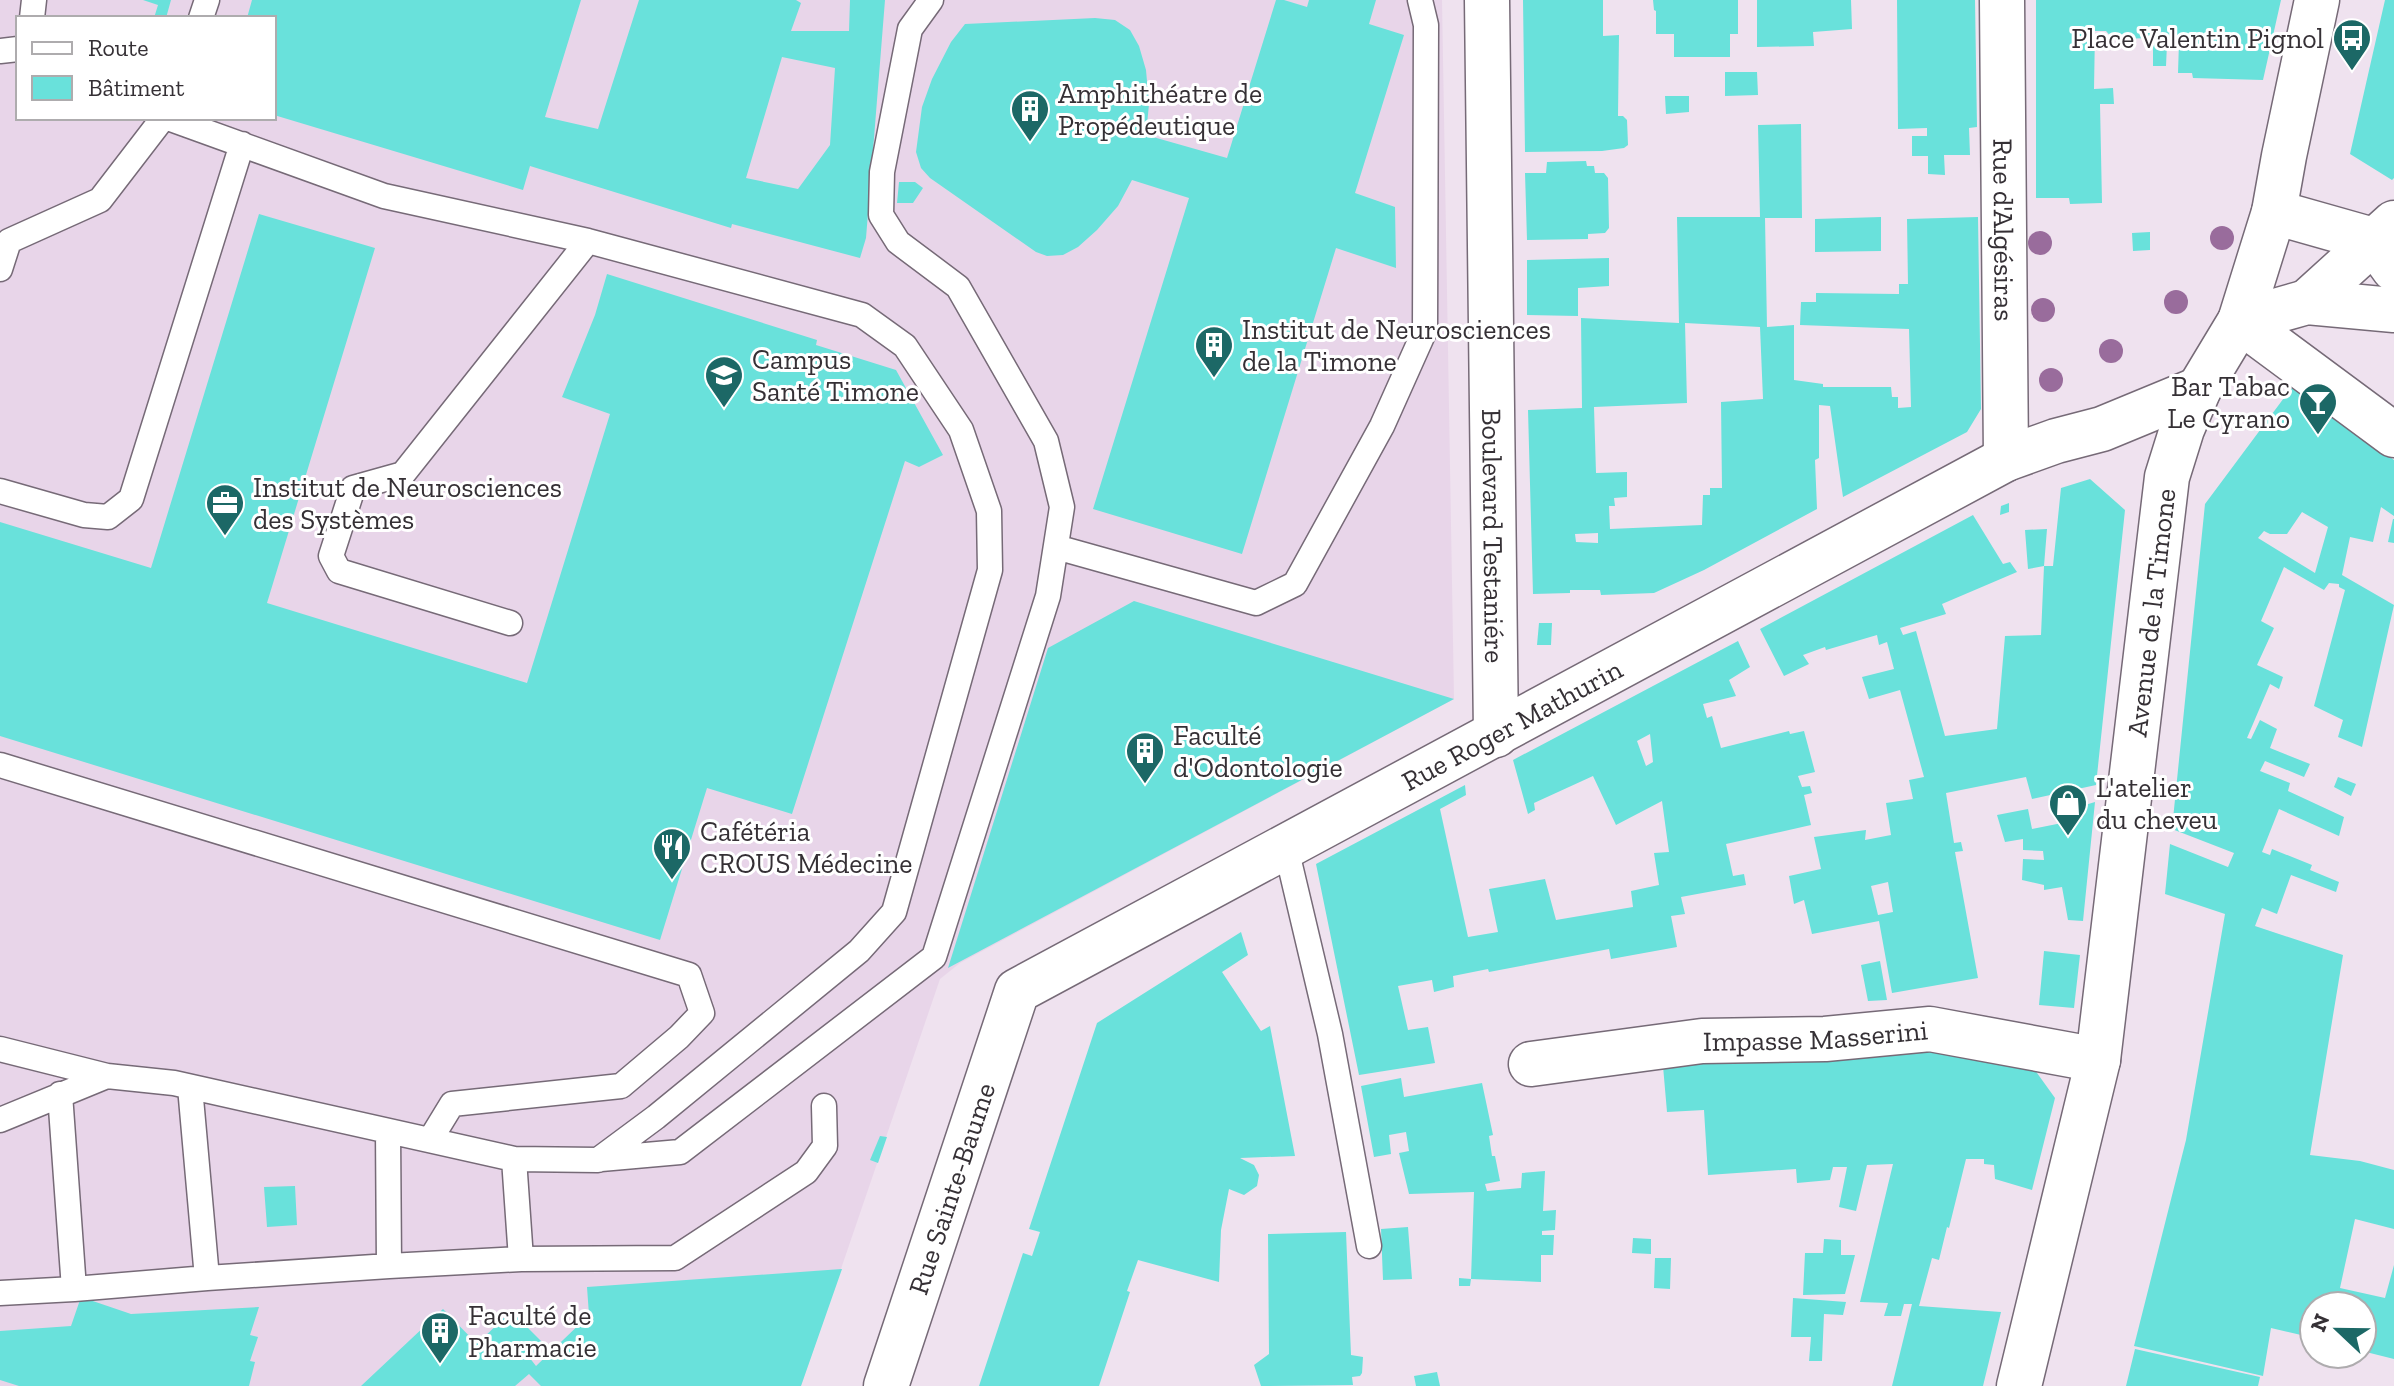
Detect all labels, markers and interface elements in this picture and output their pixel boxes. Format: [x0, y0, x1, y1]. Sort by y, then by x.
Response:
legend [16, 16, 276, 120]
bus stop icon: Place Valentin Pignol [2331, 17, 2373, 72]
place label: Place Valentin Pignol [2071, 22, 2324, 55]
text: Route [88, 33, 148, 62]
text: Bâtiment [88, 73, 184, 102]
place label: Amphithéatre de Propédeutique [1058, 77, 1262, 142]
building icon: Amphithéatre de Propédeutique [1009, 88, 1051, 143]
street label: Rue d'Algésiras [1986, 138, 2021, 322]
place label: Institut de Neurosciences de la Timone [1242, 313, 1551, 378]
building icon: Institut de Neurosciences de la Timone [1193, 324, 1235, 379]
place label: Campus Santé Timone [752, 343, 919, 408]
school or university icon: Campus Santé Timone [703, 354, 745, 409]
place label: Bar Tabac Le Cyrano [2167, 370, 2290, 435]
bar icon: Bar Tabac Le Cyrano [2297, 381, 2339, 436]
street label: Boulevard Testaniére [1475, 408, 1511, 664]
place label: Institut de Neurosciences des Systèmes [253, 471, 562, 536]
office icon: Institut de Neurosciences des Systèmes [204, 482, 246, 537]
street label: Avenue de la Timone [2120, 487, 2183, 739]
street label: Rue Roger Mathurin [1396, 653, 1628, 798]
place label: Faculté d'Odontologie [1173, 719, 1343, 784]
building icon: Faculté d'Odontologie [1124, 730, 1166, 785]
place label: L'atelier du cheveu [2096, 771, 2218, 836]
shop icon: L'atelier du cheveu [2047, 782, 2089, 837]
place label: Cafétéria CROUS Médecine [700, 815, 912, 880]
restaurant icon: Cafétéria CROUS Médecine [651, 826, 693, 881]
street label: Impasse Masserini [1703, 1013, 1929, 1058]
street label: Rue Sainte-Baume [902, 1079, 1002, 1299]
north arrow [2298, 1290, 2378, 1370]
place label: Faculté de Pharmacie [468, 1299, 597, 1364]
building icon: Faculté de Pharmacie [419, 1310, 461, 1365]
text: N [2304, 1310, 2336, 1336]

